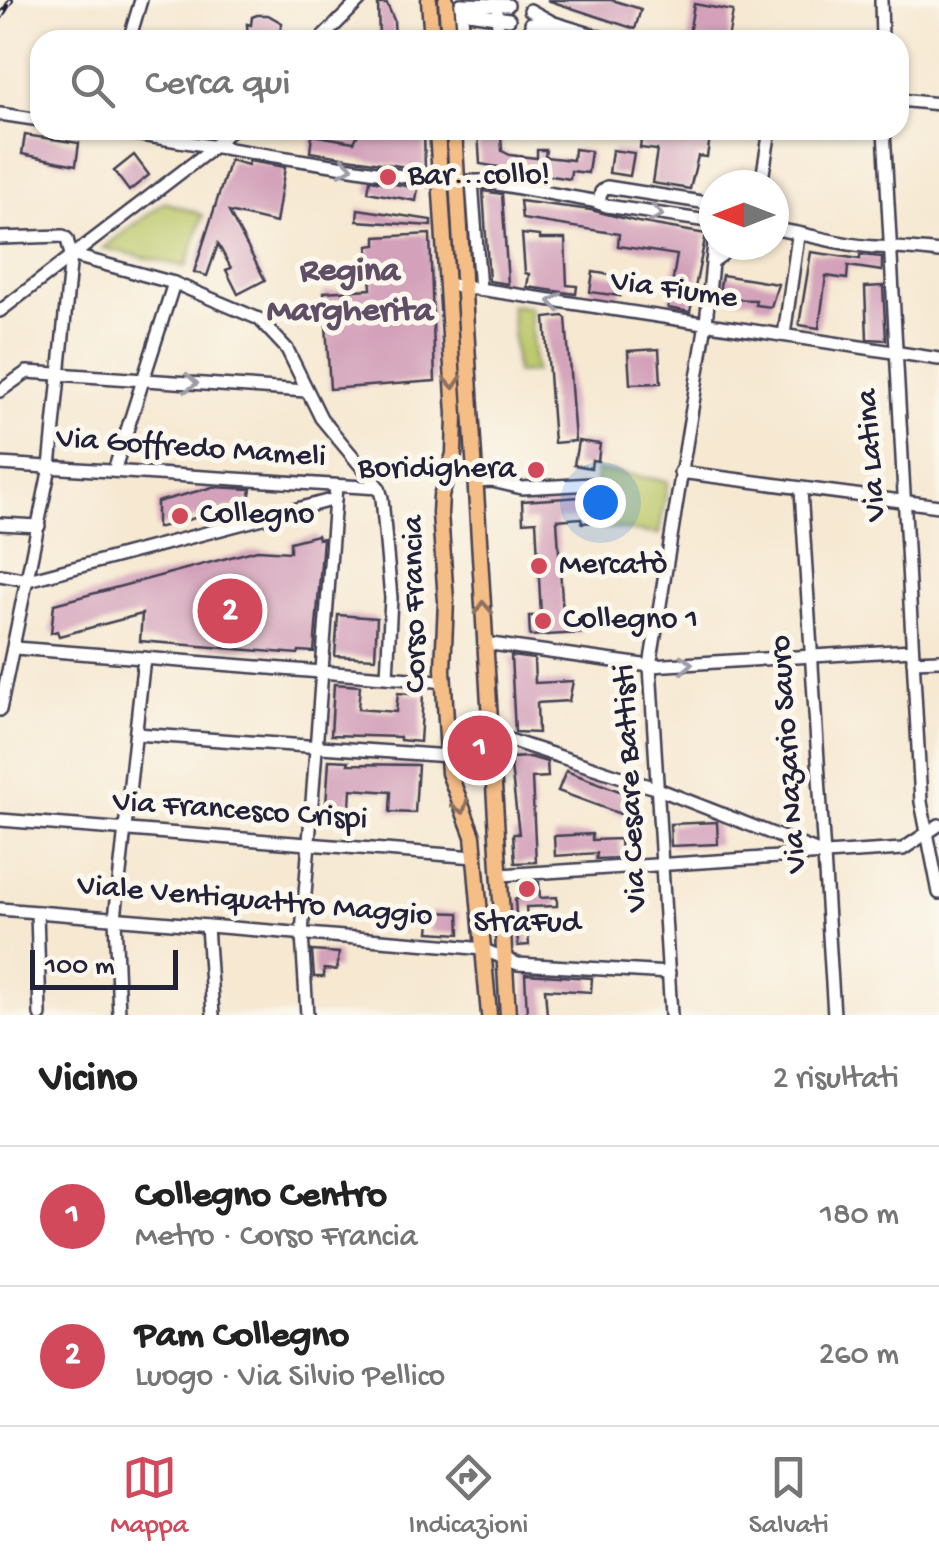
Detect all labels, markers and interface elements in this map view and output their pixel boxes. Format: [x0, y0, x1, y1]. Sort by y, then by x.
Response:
search box [30, 30, 909, 140]
icon: search [65, 58, 120, 113]
text: Cerca qui [145, 63, 290, 107]
one-way arrow [338, 156, 354, 177]
place label: Bar...collo! [407, 158, 550, 196]
marker: Bar...collo! [377, 166, 399, 188]
north arrow [699, 170, 789, 260]
one-way arrow [648, 202, 665, 223]
district label: Regina Margherita [267, 252, 435, 333]
street label: Via Fiume [607, 263, 740, 319]
one-way arrow [547, 292, 564, 313]
one-way arrow [184, 372, 200, 393]
one-way arrow [441, 374, 463, 390]
street label: Via Latina [849, 386, 897, 523]
street label: Via Goffredo Mameli [54, 421, 327, 477]
place label: Boridighera [357, 451, 517, 489]
marker: Boridighera [525, 459, 547, 481]
your location [575, 477, 626, 528]
place label: Collegno [200, 497, 315, 535]
marker: Collegno [169, 505, 191, 527]
street label: Corso Francia [395, 514, 437, 693]
place label: Mercatò [559, 547, 667, 585]
marker: Mercatò [528, 555, 550, 577]
pin: 2 [198, 574, 262, 648]
one-way arrow [472, 599, 493, 615]
place label: Collegno 1 [563, 602, 698, 640]
marker: Collegno 1 [532, 610, 554, 632]
street label: Via Nazario Sauro [763, 634, 817, 875]
one-way arrow [679, 654, 695, 675]
street label: Via Cesare Battisti [607, 663, 658, 914]
pin: 1 [448, 710, 512, 786]
street label: Via Francesco Crispi [110, 784, 369, 840]
one-way arrow [449, 797, 469, 815]
street label: Viale Ventiquattro Maggio [75, 867, 434, 936]
marker: StraFud [516, 878, 538, 900]
place label: StraFud [473, 905, 583, 943]
scale bar [30, 945, 178, 990]
text: 100 m [45, 951, 115, 984]
text: Vicino [40, 1056, 138, 1105]
text: 2 risultati [773, 1061, 899, 1099]
text: Collegno Centro [135, 1175, 387, 1219]
text: 1 [66, 1197, 79, 1235]
text: 180 m [820, 1197, 899, 1235]
text: Metro · Corso Francia [135, 1219, 417, 1257]
text: Pam Collegno [135, 1315, 349, 1359]
text: 2 [65, 1337, 80, 1375]
text: 260 m [819, 1337, 899, 1375]
text: Luogo · Via Silvio Pellico [135, 1359, 445, 1397]
tab: Mappa [110, 1450, 188, 1543]
tab: Indicazioni [409, 1450, 528, 1543]
tab: Salvati [749, 1450, 829, 1543]

